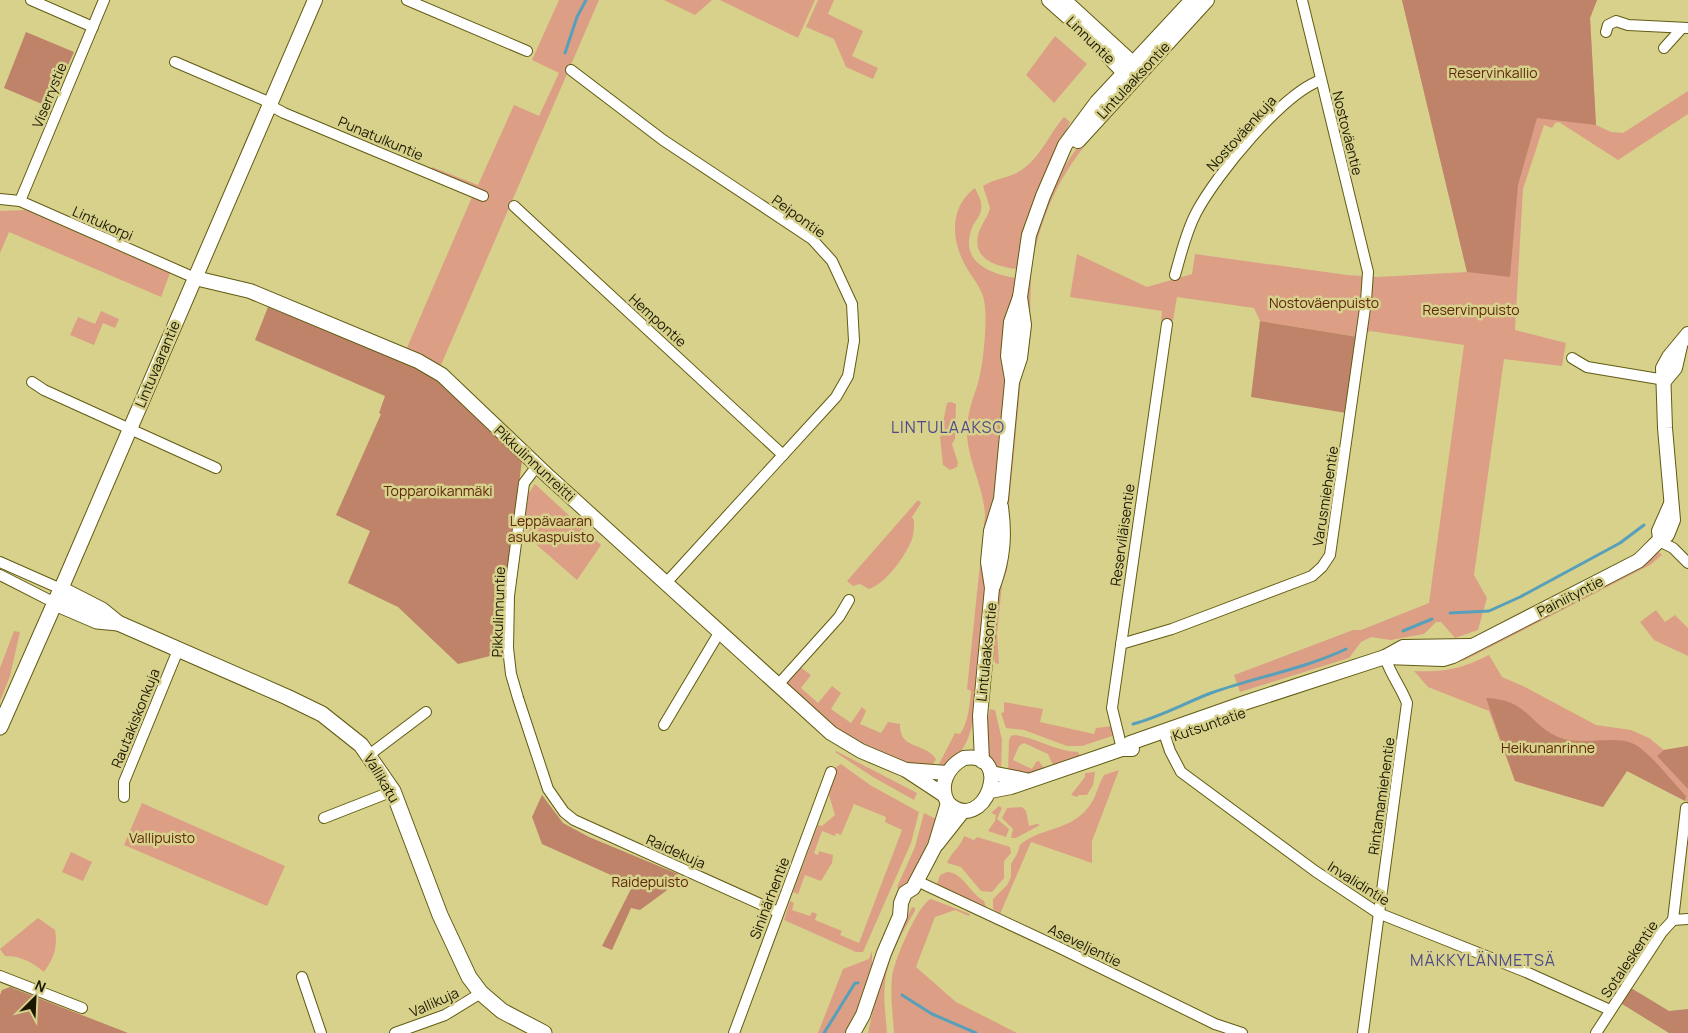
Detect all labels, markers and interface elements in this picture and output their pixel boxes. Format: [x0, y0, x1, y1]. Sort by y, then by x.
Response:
street label: Linnuntie [1063, 12, 1119, 68]
street label: Lintulaaksontie [1092, 37, 1174, 123]
street label: Viserrystie [27, 60, 71, 130]
park label: Reservinkallio [1448, 63, 1538, 82]
street label: Nostoväentie [1328, 89, 1368, 177]
street label: Nostoväenkuja [1202, 91, 1280, 175]
street label: Punatulkuntie [336, 112, 426, 164]
street label: Peipontie [768, 190, 830, 242]
street label: Lintukorpi [70, 201, 136, 245]
street label: Hempontie [625, 289, 691, 351]
park label: Nostoväenpuisto [1269, 293, 1379, 312]
park label: Reservinpuisto [1422, 300, 1520, 319]
street label: Lintuvaarantie [130, 318, 184, 410]
district label: LINTULAAKSO [891, 416, 1005, 438]
street label: Pikkulinnunreitti [491, 421, 579, 505]
street label: Varusmiehentie [1308, 444, 1342, 548]
park label: Topparoikanmäki [383, 481, 493, 500]
street label: Reserviläisentie [1105, 483, 1139, 587]
park label: Leppävaaran asukaspuisto [508, 511, 594, 546]
street label: Pikkulinnuntie [487, 566, 509, 658]
street label: Painiityntie [1534, 571, 1606, 621]
street label: Lintulaaksontie [971, 602, 1001, 702]
street label: Rautakiskonkuja [106, 665, 164, 771]
street label: Kutsuntatie [1170, 703, 1248, 745]
street label: Rintamamiehentie [1363, 736, 1399, 856]
park label: Heikunanrinne [1501, 738, 1595, 757]
street label: Vallikatu [360, 750, 404, 806]
park label: Vallipuisto [129, 828, 195, 847]
street label: Raidekuja [643, 830, 709, 872]
street label: Sininärhentie [745, 854, 793, 942]
street label: Invalidintie [1324, 857, 1394, 909]
park label: Raidepuisto [612, 872, 688, 891]
street label: Sotaleskentie [1596, 917, 1662, 1001]
street label: Aseveljentie [1045, 919, 1125, 971]
district label: MÄKKYLÄNMETSÄ [1410, 949, 1556, 971]
north arrow [10, 973, 60, 1023]
text: N [32, 975, 49, 996]
street label: Vallikuja [406, 983, 462, 1021]

